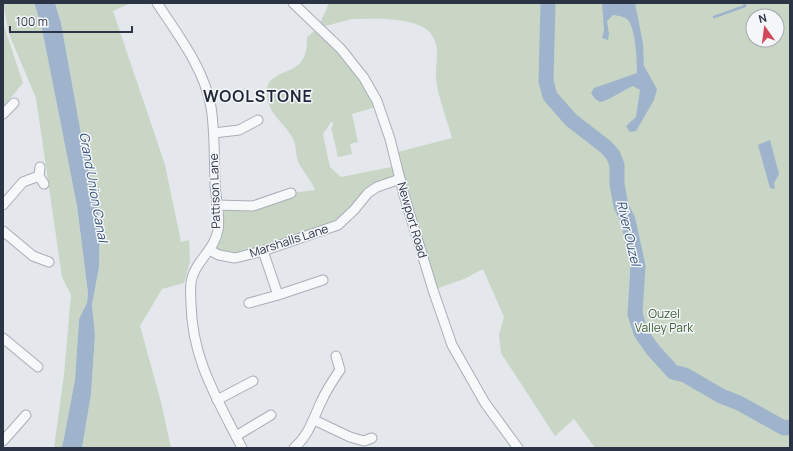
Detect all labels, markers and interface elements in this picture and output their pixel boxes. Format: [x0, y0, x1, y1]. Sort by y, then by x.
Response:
scale bar [10, 8, 132, 34]
north arrow [745, 8, 785, 48]
text: N [757, 10, 768, 26]
text: 100 m [16, 13, 48, 30]
district label: WOOLSTONE [203, 85, 313, 107]
water label: Grand Union Canal [75, 131, 113, 245]
street label: Pattison Lane [205, 153, 224, 229]
street label: Newport Road [394, 180, 431, 260]
water label: River Ouzel [613, 199, 646, 269]
street label: Marshalls Lane [247, 220, 331, 261]
park label: Ouzel Valley Park [635, 305, 694, 336]

